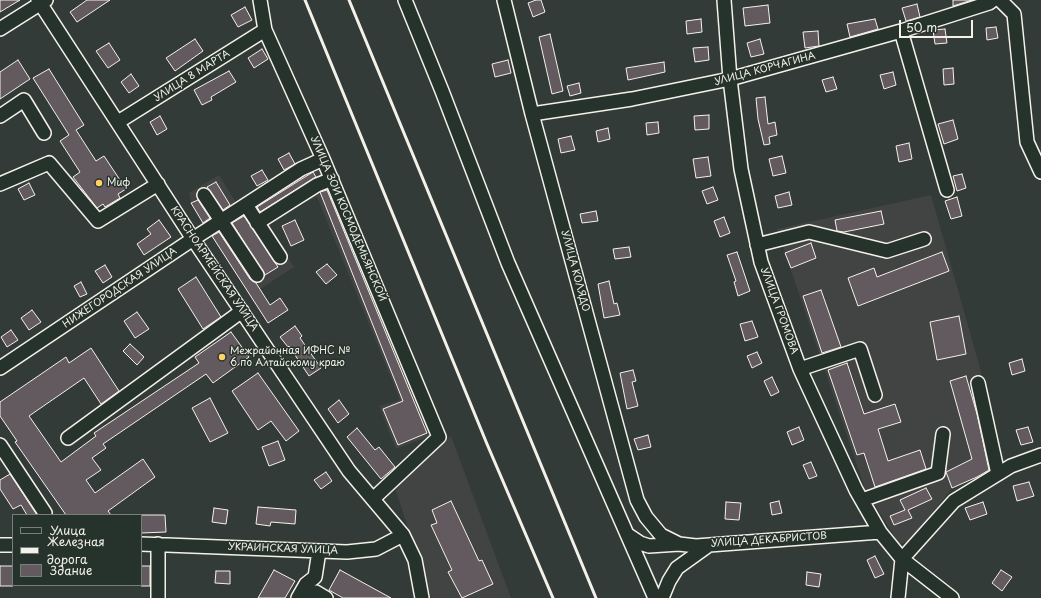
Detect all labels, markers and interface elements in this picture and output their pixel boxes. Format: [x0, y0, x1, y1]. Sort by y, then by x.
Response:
scale bar [901, 12, 975, 38]
text: 50 m [906, 18, 937, 36]
street label: УЛИЦА 8 МАРТА [152, 48, 232, 104]
street label: УЛИЦА КОРЧАГИНА [713, 50, 817, 88]
street label: УЛИЦА ЗОИ КОСМОДЕМЬЯНСКОЙ [308, 135, 388, 303]
place label: Миф [107, 177, 130, 189]
marker: Миф [94, 178, 104, 188]
street label: КРАСНОАРМЕЙСКАЯ УЛИЦА [168, 204, 260, 334]
street label: УЛИЦА КОЛЯДО [558, 229, 592, 313]
street label: НИЖЕГОРОДСКАЯ УЛИЦА [61, 245, 179, 331]
street label: УЛИЦА ГРОМОВА [758, 266, 800, 356]
place label: Межрайонная ИФНС № 6 по Алтайскому краю [230, 345, 350, 368]
marker: Межрайонная ИФНС № 6 по Алтайскому краю [217, 352, 227, 362]
legend [12, 514, 142, 586]
text: Улица [50, 521, 86, 539]
street label: УЛИЦА ДЕКАБРИСТОВ [711, 530, 827, 550]
text: Железная дорога [47, 532, 105, 568]
street label: УКРАИНСКАЯ УЛИЦА [228, 541, 338, 557]
text: Здание [50, 561, 92, 579]

